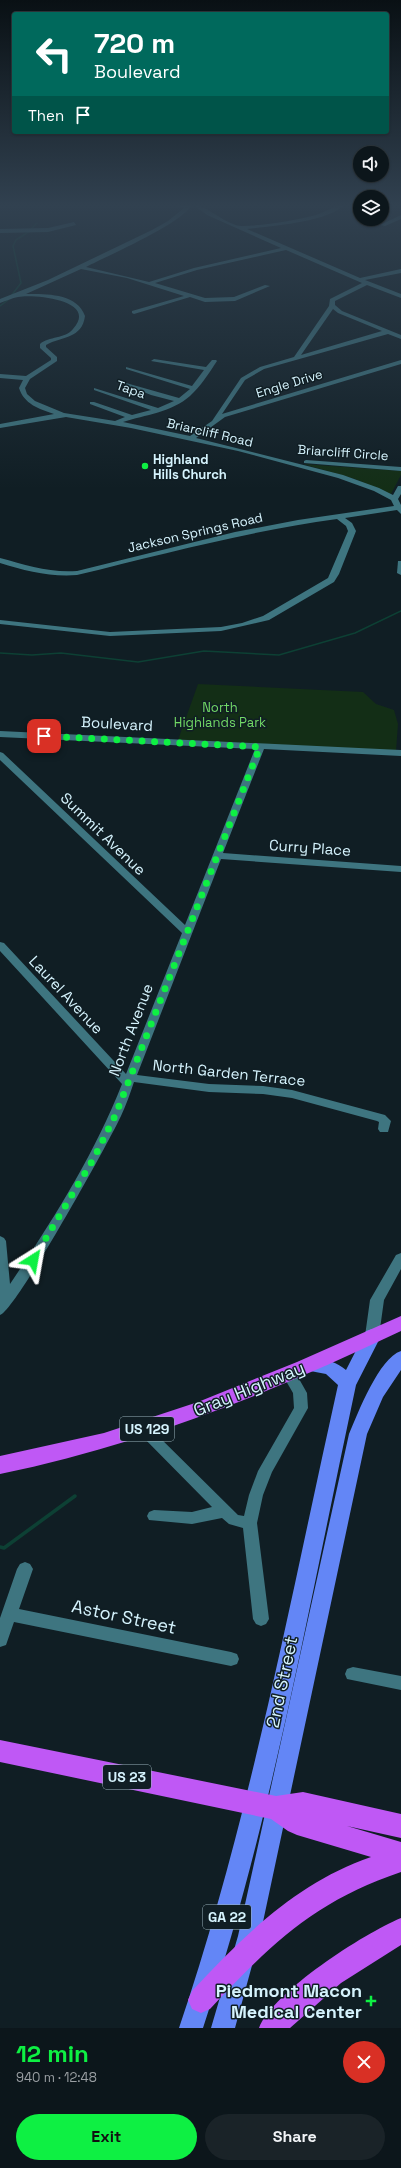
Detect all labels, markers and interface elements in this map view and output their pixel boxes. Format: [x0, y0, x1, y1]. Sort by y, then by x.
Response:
text: 720 m [94, 25, 175, 61]
icon: left [28, 28, 80, 80]
text: Boulevard [94, 60, 181, 83]
icon: arrive [72, 104, 94, 126]
text: Then [28, 106, 64, 125]
map controls [353, 146, 389, 226]
button: sound [353, 146, 389, 182]
button: layers [353, 190, 389, 226]
street label: Engle Drive [254, 365, 325, 402]
street label: Tapa [114, 377, 148, 403]
street label: Briarcliff Road [165, 414, 255, 451]
street label: Briarcliff Circle [297, 441, 389, 464]
place label: Highland Hills Church [153, 451, 227, 483]
marker: Highland Hills Church [140, 461, 150, 471]
street label: Jackson Springs Road [126, 509, 264, 556]
park label: North Highlands Park [174, 699, 266, 731]
street label: Boulevard [81, 712, 154, 735]
pin [27, 719, 61, 753]
icon: arrive [33, 725, 55, 747]
street label: Summit Avenue [57, 788, 150, 879]
street label: Curry Place [268, 835, 352, 860]
street label: Laurel Avenue [25, 951, 108, 1038]
street label: North Avenue [104, 981, 157, 1079]
street label: North Garden Terrace [152, 1055, 306, 1090]
position arrow [12, 1239, 54, 1281]
street label: Gray Highway [190, 1356, 308, 1421]
road number: US 129 [120, 1417, 174, 1441]
street label: Astor Street [70, 1594, 178, 1639]
street label: 2nd Street [261, 1634, 302, 1730]
road number: US 23 [103, 1765, 151, 1789]
road number: GA 22 [203, 1905, 251, 1929]
place label: Piedmont Macon Medical Center [216, 1979, 362, 2023]
marker: Piedmont Macon Medical Center [365, 1995, 377, 2007]
text: 12 min [16, 2038, 89, 2069]
button: close [343, 2041, 385, 2083]
text: 940 m · 12:48 [16, 2069, 97, 2086]
button: Exit [16, 2114, 197, 2160]
button: Share [205, 2114, 385, 2160]

